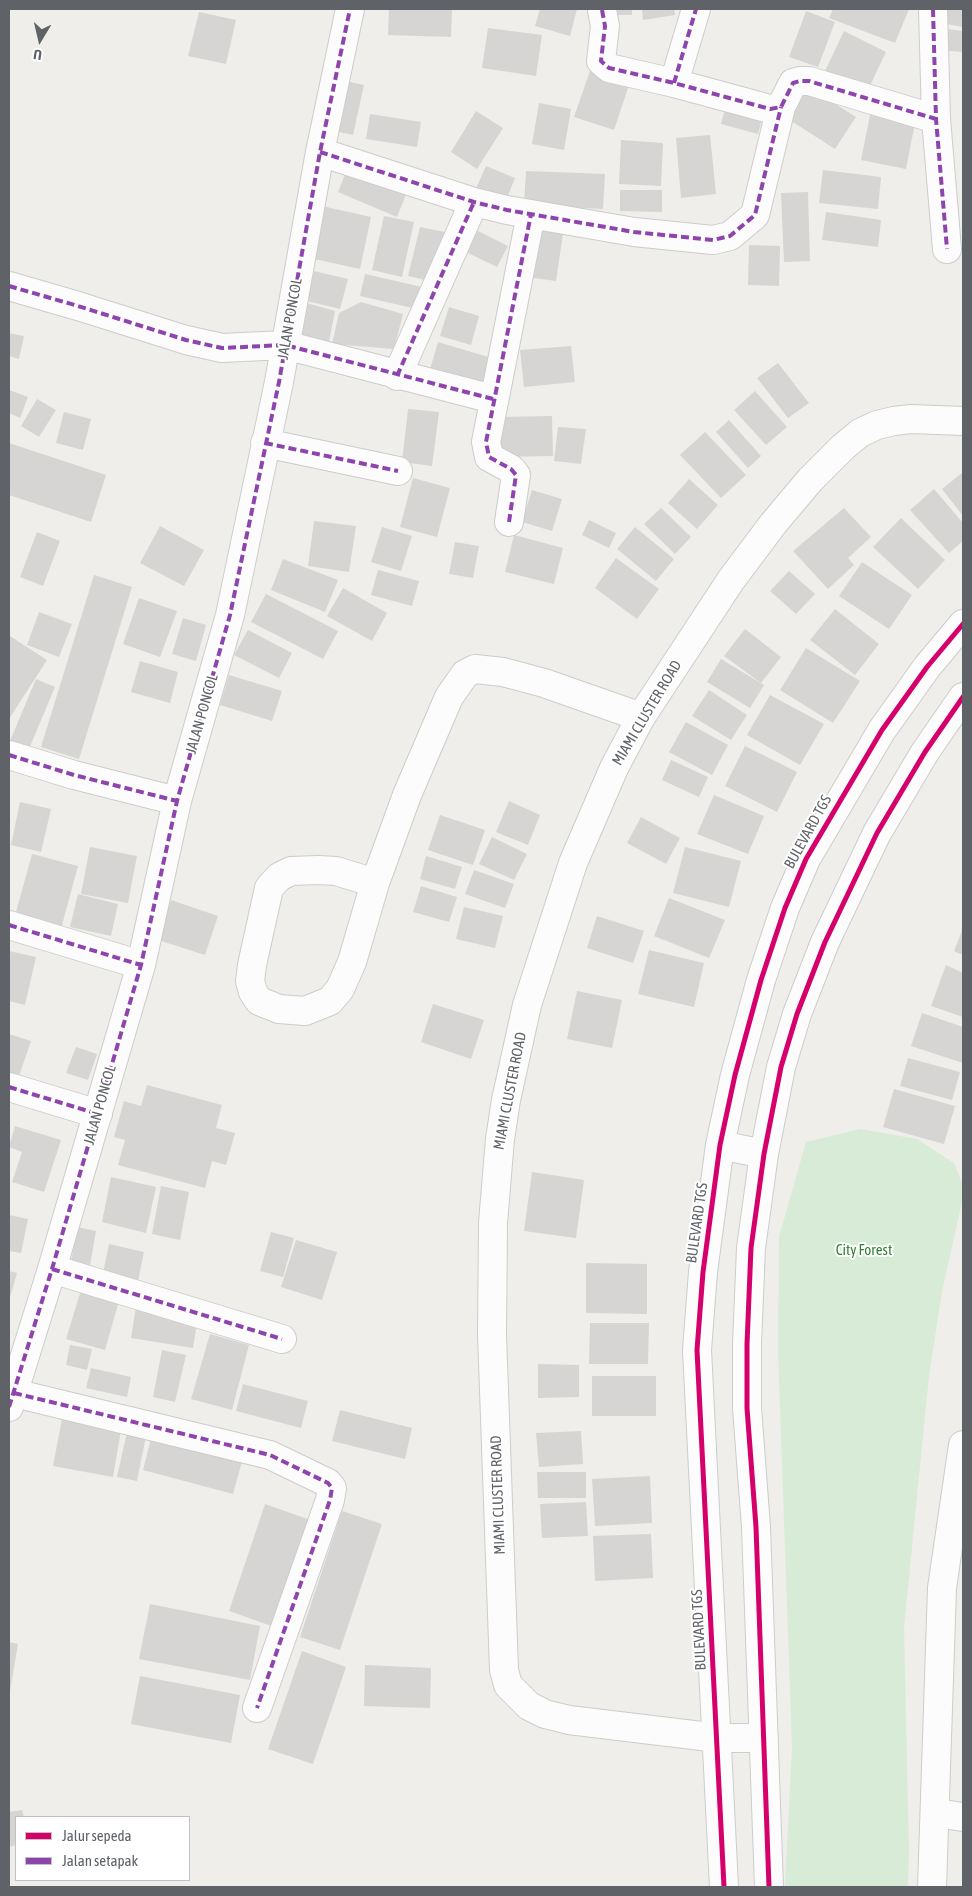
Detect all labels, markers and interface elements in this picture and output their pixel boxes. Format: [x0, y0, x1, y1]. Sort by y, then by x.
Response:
north arrow [15, 15, 65, 65]
text: U [32, 46, 43, 63]
street label: JALAN PONCOL [274, 277, 306, 361]
street label: MIAMI CLUSTER ROAD [609, 657, 685, 769]
street label: JALAN PONCOL [182, 672, 222, 756]
street label: BULEVARD TGS [780, 792, 836, 872]
street label: MIAMI CLUSTER ROAD [490, 1031, 530, 1151]
street label: JALAN PONCOL [80, 1063, 120, 1147]
street label: BULEVARD TGS [682, 1182, 712, 1264]
park label: City Forest [836, 1241, 892, 1259]
street label: MIAMI CLUSTER ROAD [487, 1435, 509, 1555]
street label: BULEVARD TGS [688, 1589, 710, 1671]
legend [15, 1816, 190, 1881]
text: Jalur sepeda [62, 1827, 132, 1844]
text: Jalan setapak [62, 1852, 138, 1869]

